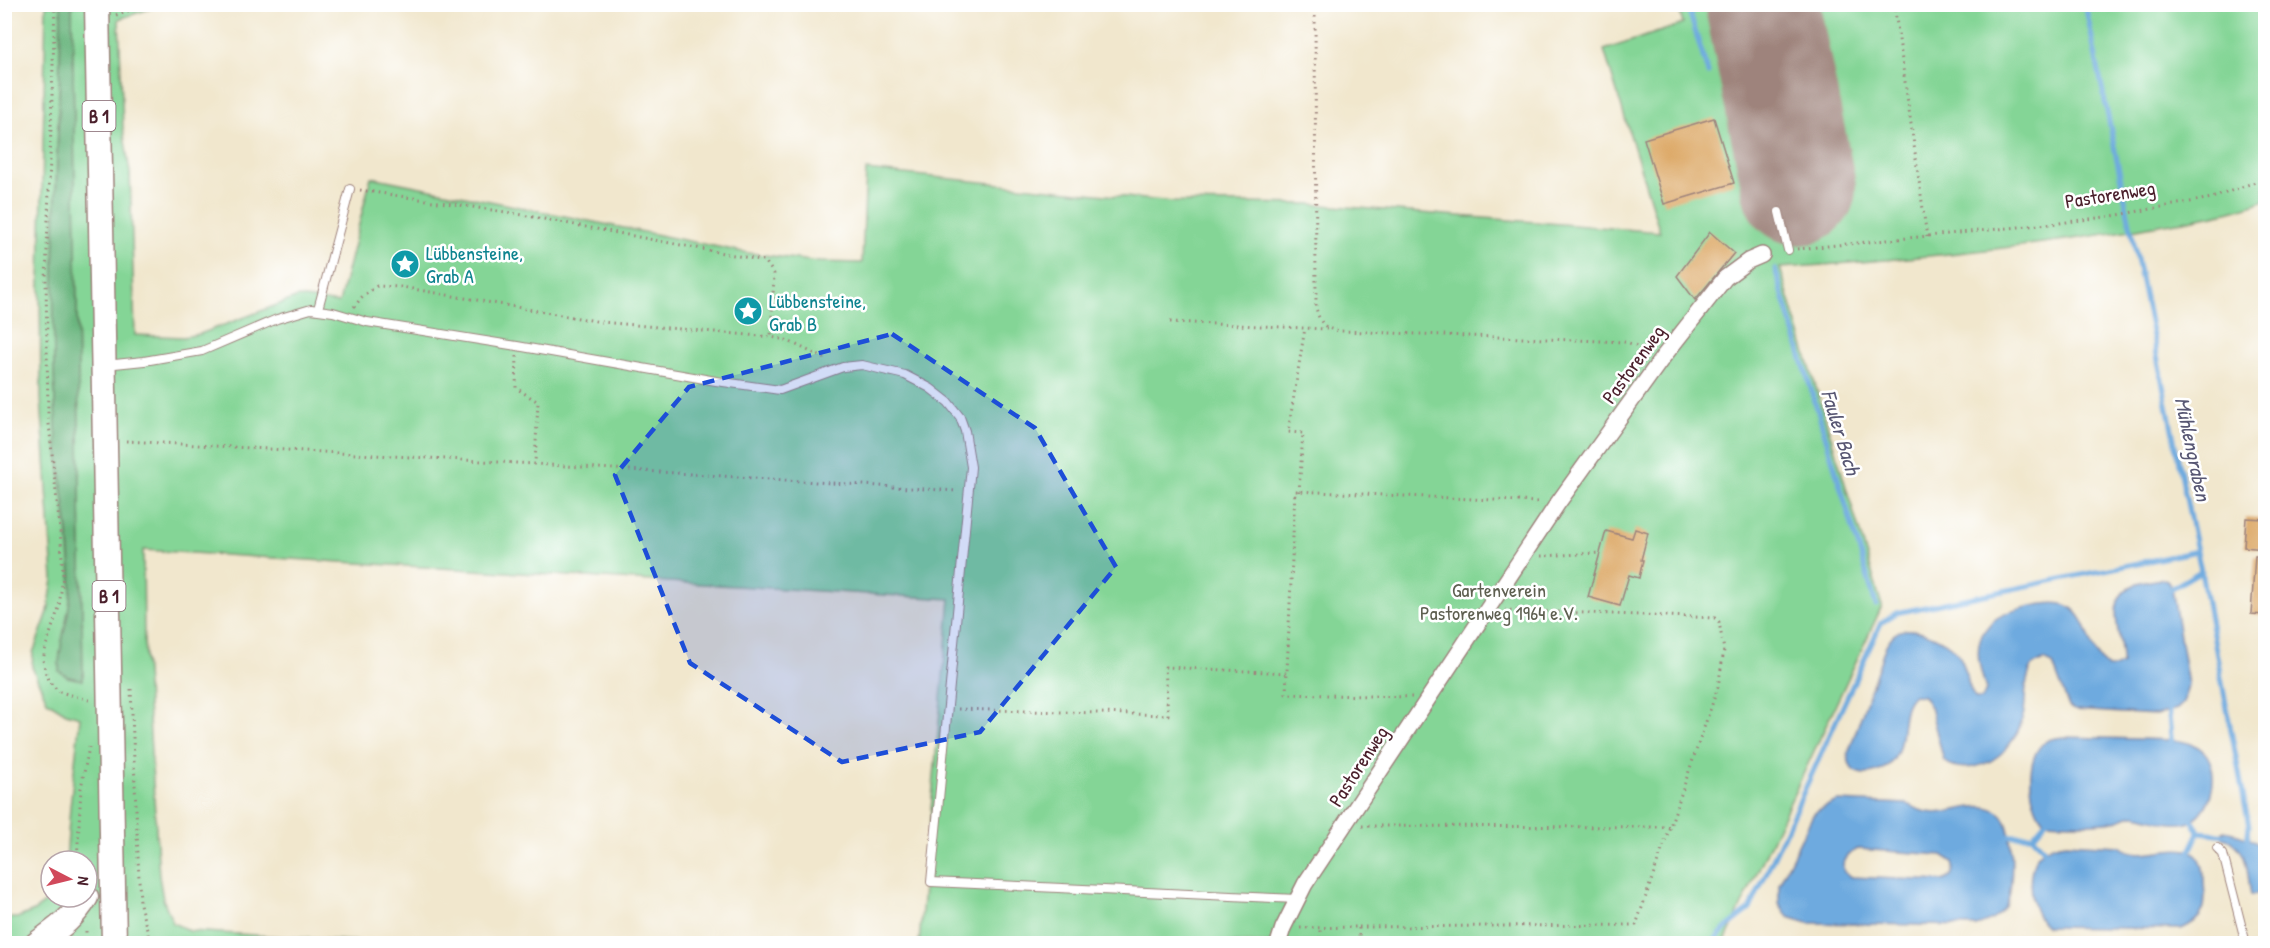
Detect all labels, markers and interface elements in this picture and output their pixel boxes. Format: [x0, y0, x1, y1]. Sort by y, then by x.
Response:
road number: B 1 [82, 101, 116, 131]
street label: Pastorenweg [2063, 174, 2157, 214]
place label: Lübbensteine, Grab A [426, 239, 523, 289]
place icon: Lübbensteine, Grab A [389, 248, 421, 280]
place label: Lübbensteine, Grab B [769, 287, 866, 337]
place icon: Lübbensteine, Grab B [732, 295, 764, 327]
street label: Pastorenweg [1595, 319, 1671, 409]
water label: Fauler Bach [1814, 386, 1868, 479]
water label: Mühlengraben [2168, 394, 2218, 505]
park label: Gartenverein Pastorenweg 1964 e.V. [1420, 576, 1578, 626]
road number: B 1 [92, 581, 126, 611]
street label: Pastorenweg [1322, 720, 1394, 811]
north arrow [39, 849, 99, 909]
text: N [72, 875, 95, 887]

